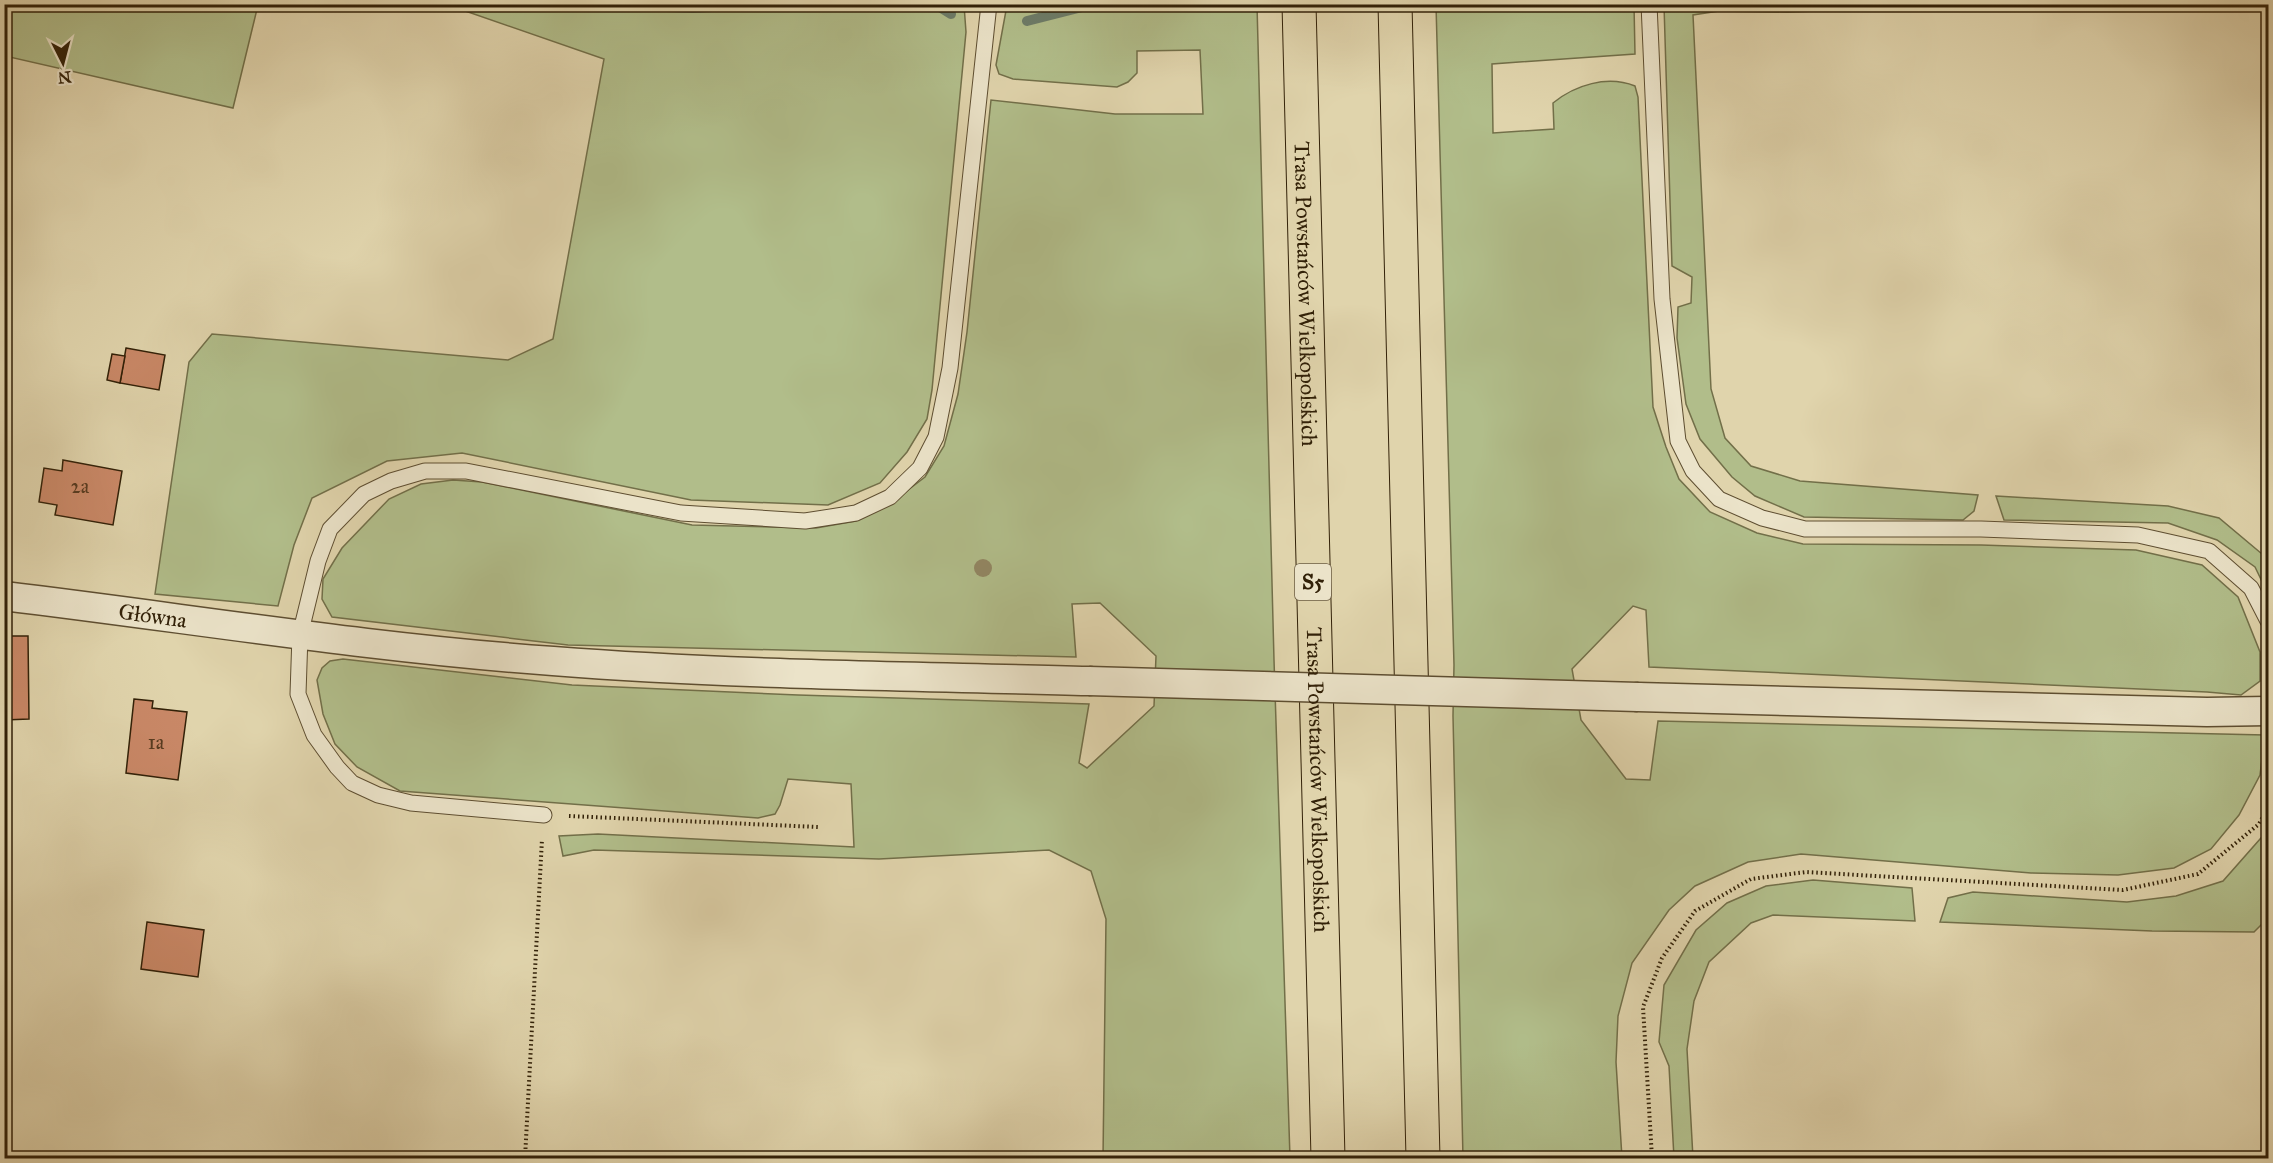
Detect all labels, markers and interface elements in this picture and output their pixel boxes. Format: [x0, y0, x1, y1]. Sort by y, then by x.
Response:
north arrow [33, 33, 93, 93]
text: N [56, 67, 72, 88]
street label: Trasa Powstańców Wielkopolskich [1289, 141, 1324, 447]
house number: 2a [71, 474, 90, 498]
road number: S5 [1295, 564, 1331, 600]
street label: Główna [117, 597, 189, 633]
street label: Trasa Powstańców Wielkopolskich [1301, 627, 1336, 933]
house number: 1a [148, 730, 165, 754]

